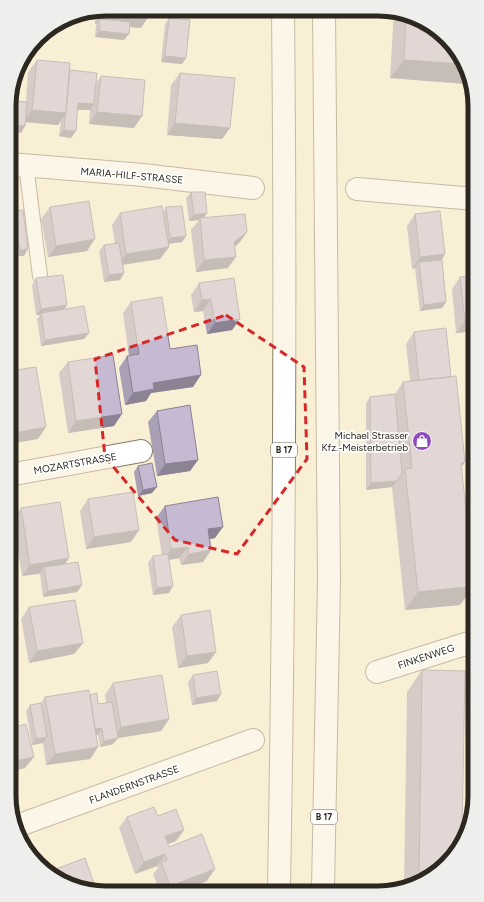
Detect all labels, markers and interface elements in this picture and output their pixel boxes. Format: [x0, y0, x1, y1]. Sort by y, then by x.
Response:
street label: MARIA-HILF-STRASSE [80, 165, 184, 186]
place label: Michael Strasser Kfz.-Meisterbetrieb [321, 429, 409, 454]
shop icon: Michael Strasser Kfz.-Meisterbetrieb [411, 430, 433, 452]
road number: B 17 [271, 443, 297, 457]
street label: MOZARTSTRASSE [33, 450, 118, 477]
street label: FINKENWEG [396, 641, 456, 672]
street label: FLANDERNSTRASSE [87, 762, 181, 807]
road number: B 17 [311, 810, 337, 824]

